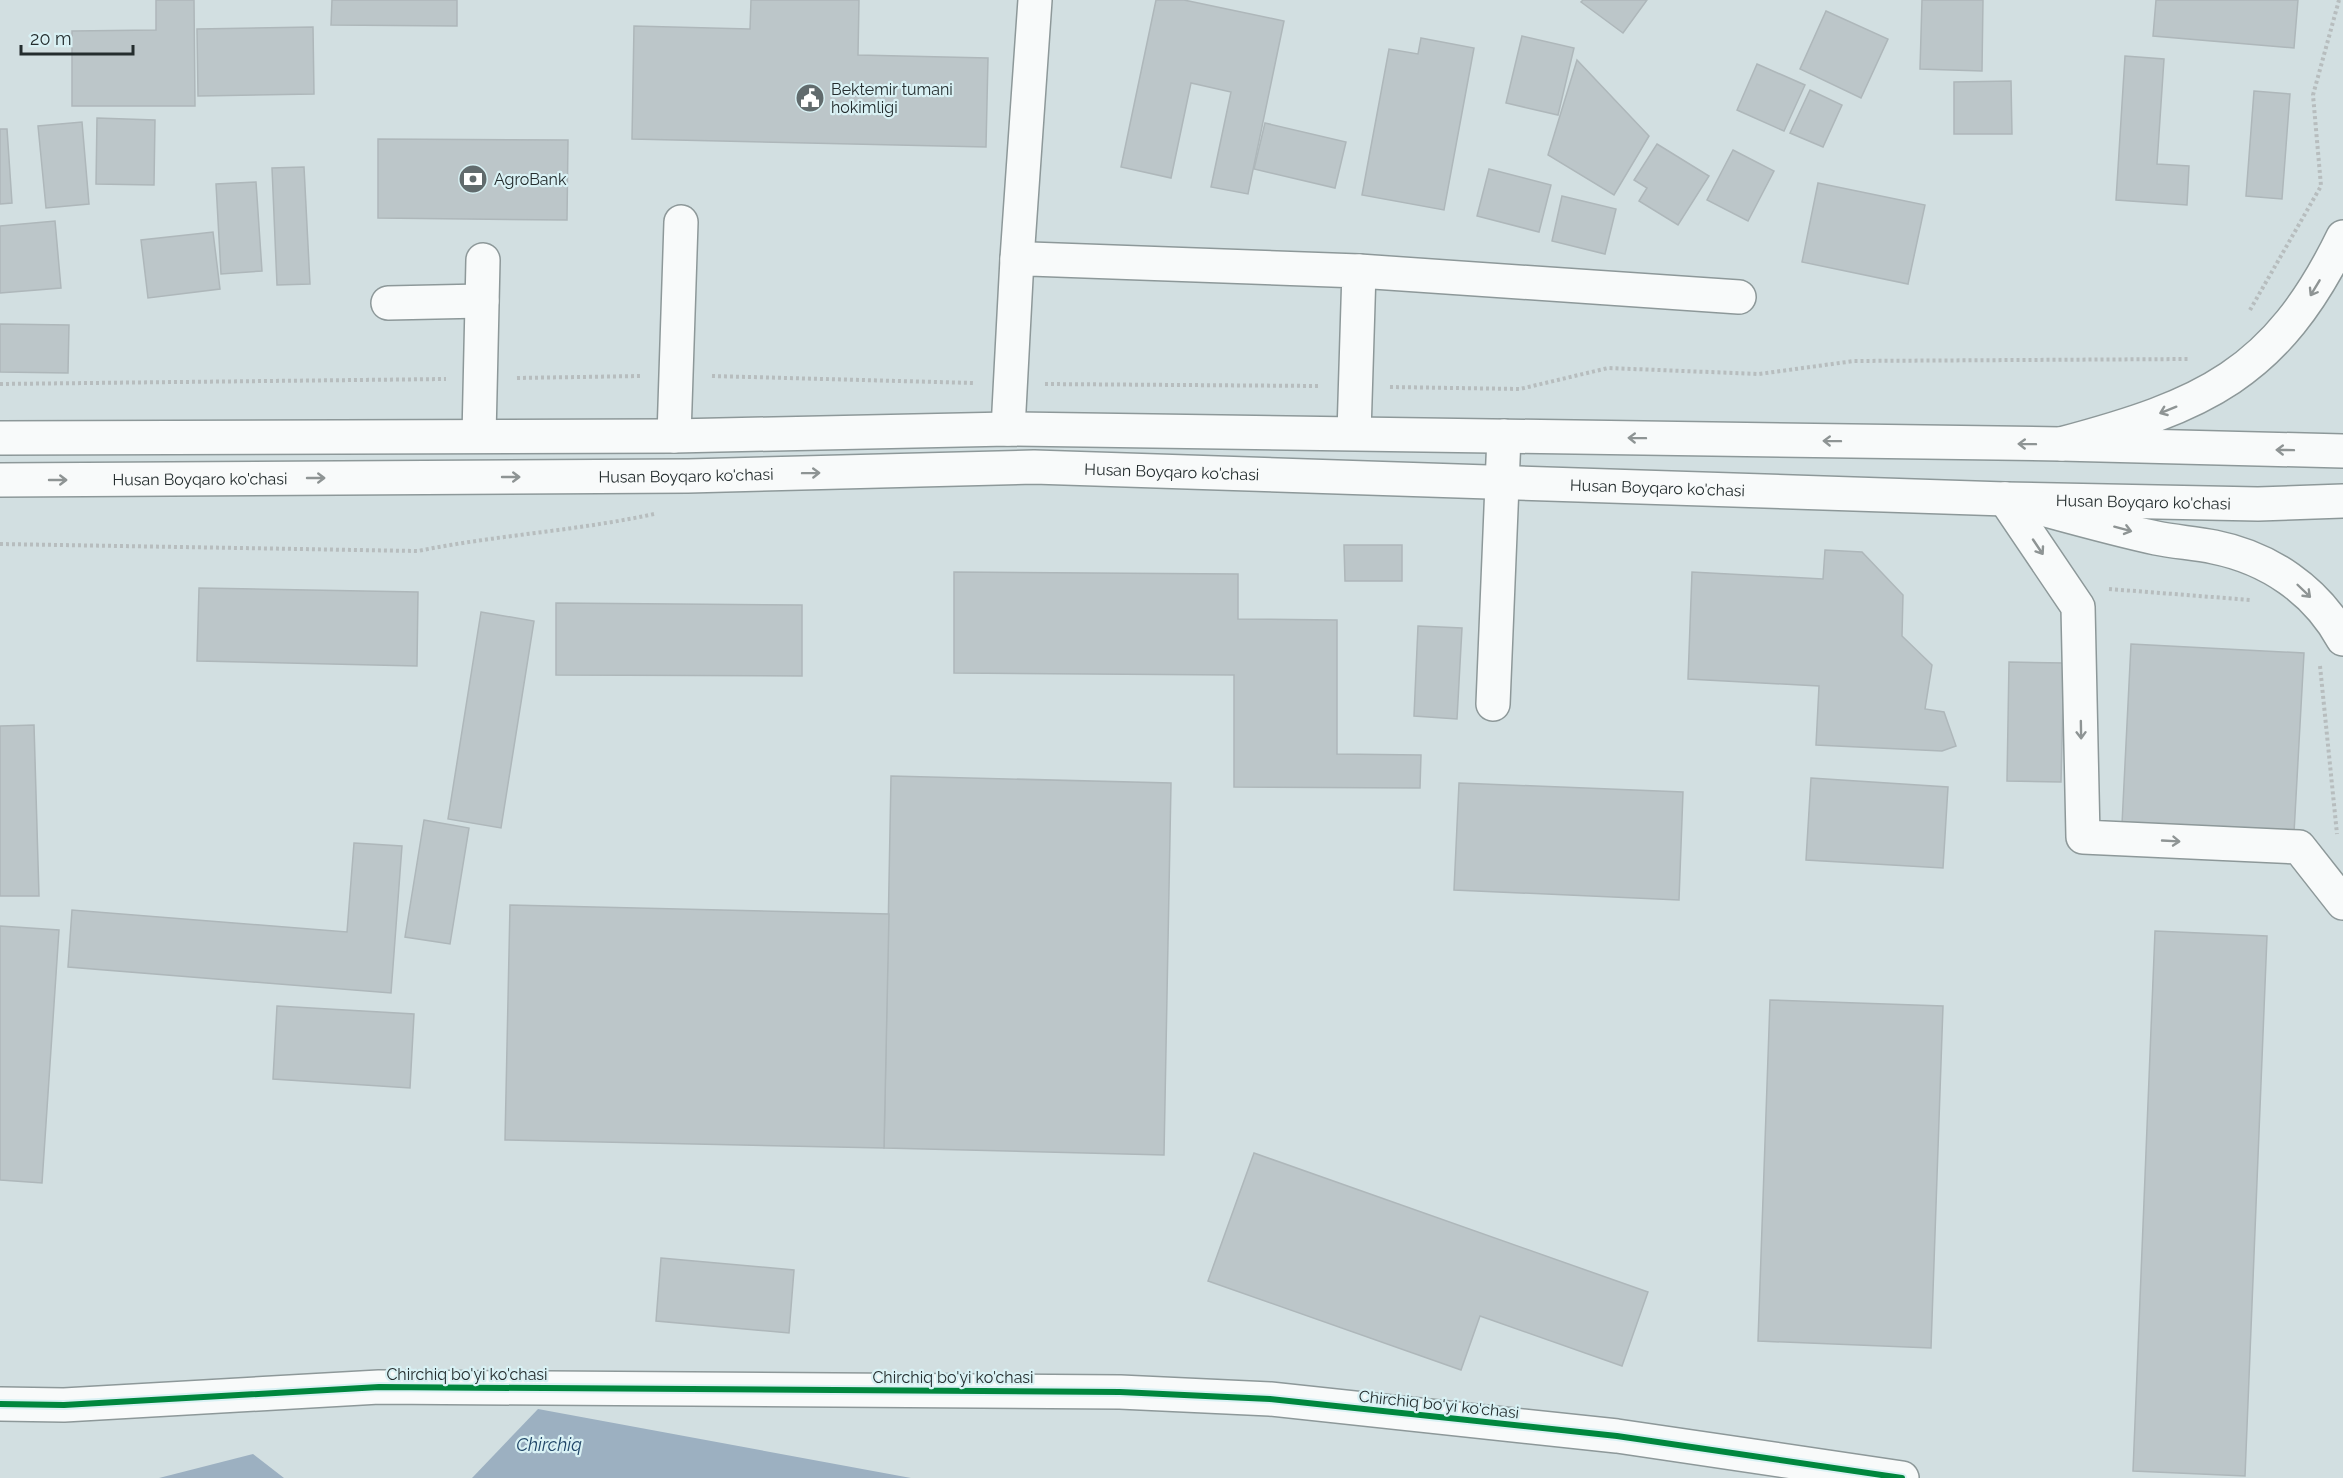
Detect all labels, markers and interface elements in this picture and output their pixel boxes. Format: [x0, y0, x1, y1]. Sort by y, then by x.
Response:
scale bar [21, 18, 134, 56]
text: 20 m [30, 28, 72, 49]
place label: Bektemir tumani hokimligi [831, 80, 953, 117]
public building icon: Bektemir tumani hokimligi [794, 82, 826, 114]
bank icon: AgroBank [457, 163, 489, 195]
place label: AgroBank [494, 170, 567, 189]
one-way arrow [2308, 279, 2320, 296]
one-way arrow [2160, 406, 2178, 417]
one-way arrow [1627, 432, 1647, 443]
one-way arrow [1822, 435, 1842, 447]
one-way arrow [2017, 438, 2037, 450]
one-way arrow [2275, 445, 2295, 456]
street label: Husan Boyqaro ko'chasi [1084, 460, 1260, 484]
street label: Husan Boyqaro ko'chasi [598, 465, 774, 487]
one-way arrow [801, 467, 821, 478]
street label: Husan Boyqaro ko'chasi [112, 469, 288, 489]
one-way arrow [501, 471, 521, 483]
one-way arrow [306, 472, 326, 484]
one-way arrow [48, 474, 68, 486]
street label: Husan Boyqaro ko'chasi [1570, 476, 1745, 500]
street label: Husan Boyqaro ko'chasi [2056, 491, 2231, 513]
one-way arrow [2113, 524, 2132, 536]
one-way arrow [2032, 538, 2044, 555]
one-way arrow [2297, 584, 2312, 598]
one-way arrow [2075, 720, 2086, 740]
one-way arrow [2161, 835, 2181, 846]
street label: Chirchiq bo'yi ko'chasi [386, 1365, 548, 1384]
street label: Chirchiq bo'yi ko'chasi [872, 1368, 1034, 1387]
street label: Chirchiq bo'yi ko'chasi [1358, 1387, 1520, 1422]
water label: Chirchiq [516, 1434, 582, 1455]

